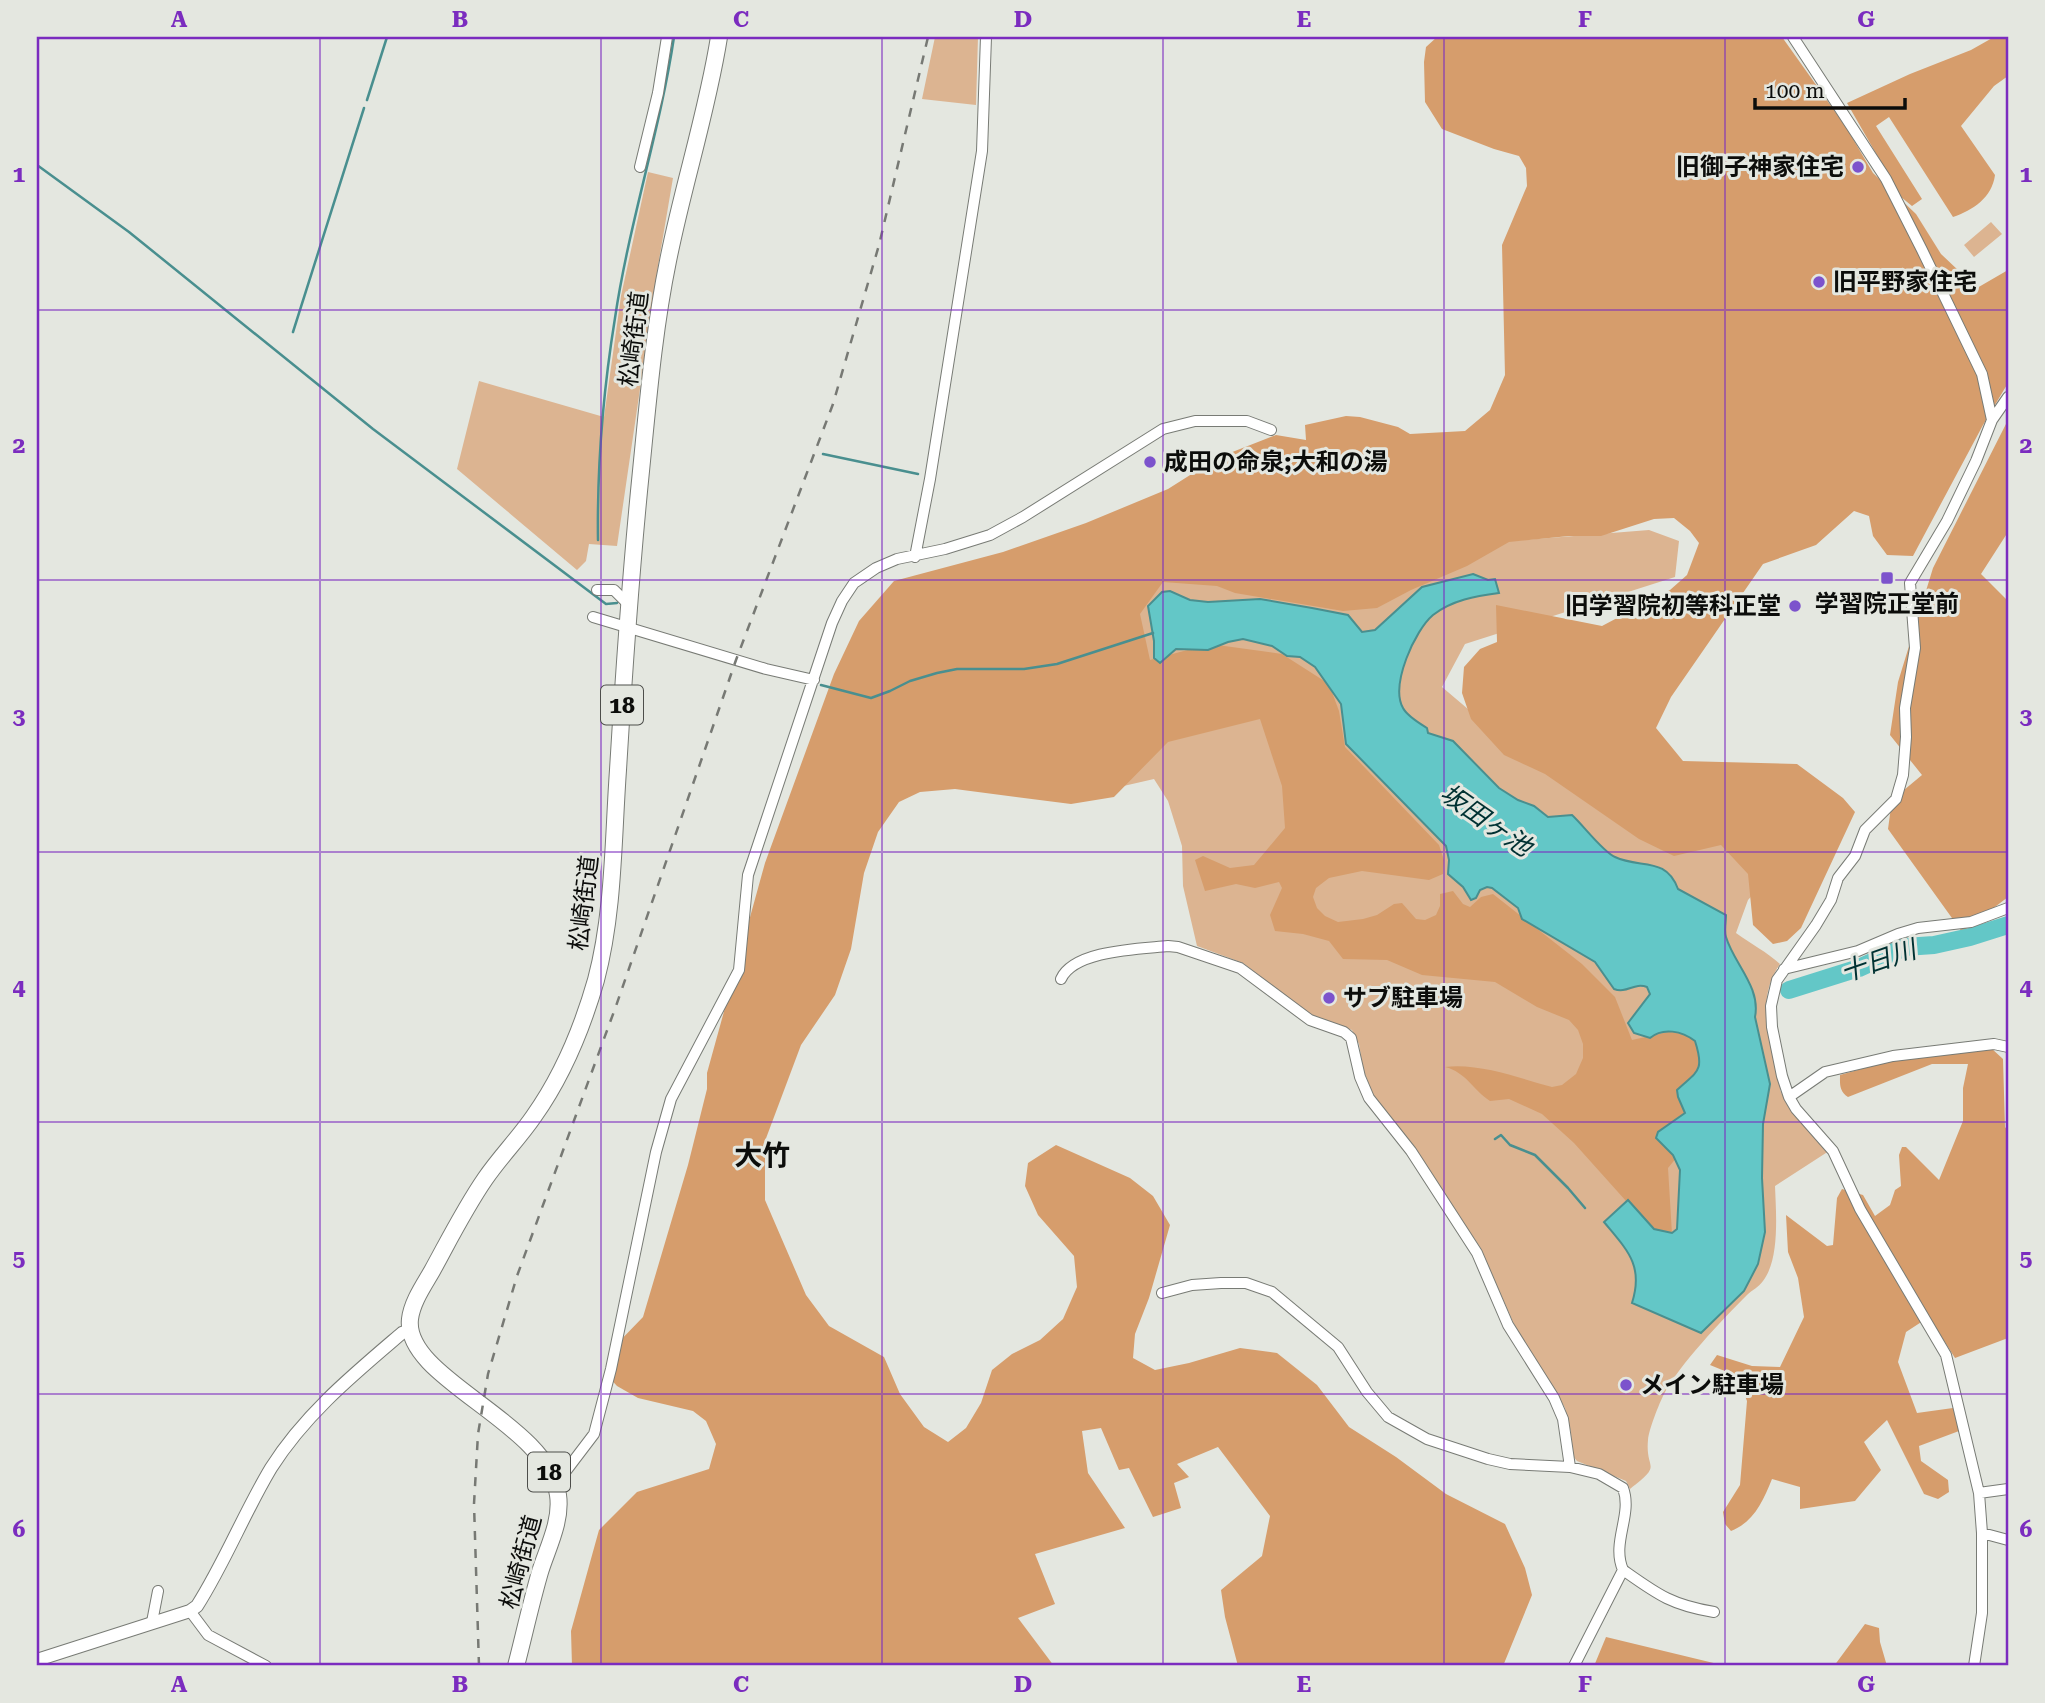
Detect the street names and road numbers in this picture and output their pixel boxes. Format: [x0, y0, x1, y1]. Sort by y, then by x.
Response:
street label: 松崎街道 [614, 290, 654, 388]
road number: 18 [601, 685, 643, 724]
street label: 松崎街道 [564, 854, 604, 952]
road number: 18 [528, 1452, 570, 1492]
street label: 松崎街道 [495, 1512, 547, 1612]

